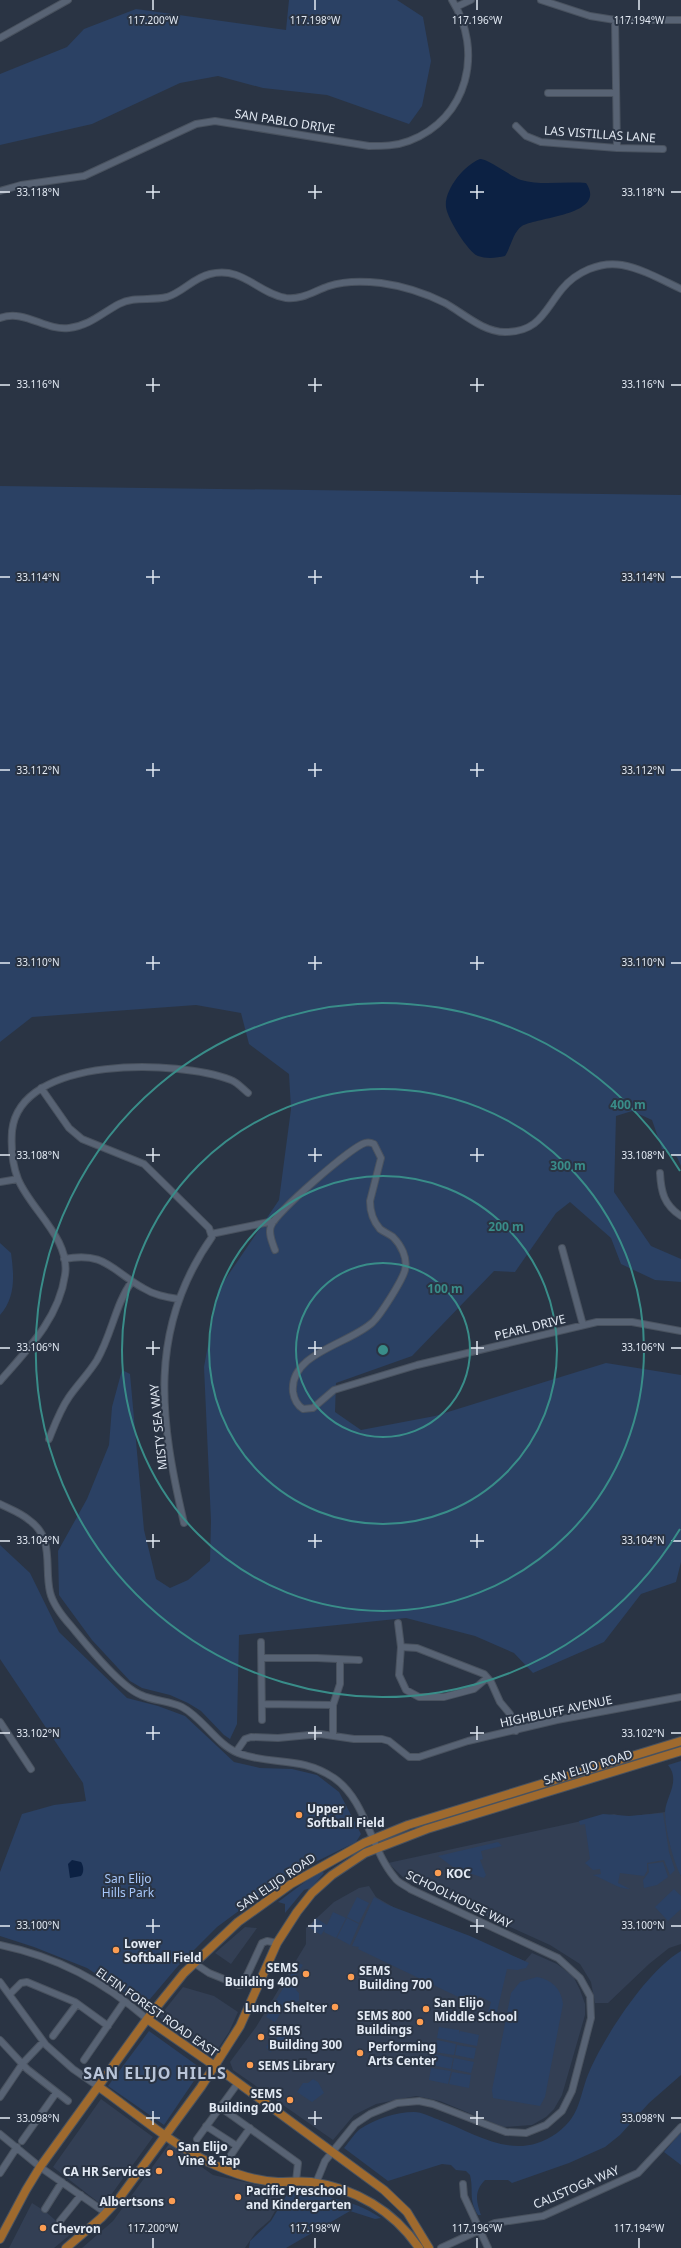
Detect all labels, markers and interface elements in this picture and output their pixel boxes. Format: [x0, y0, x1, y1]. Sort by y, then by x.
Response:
text: 117.200°W [128, 13, 179, 27]
text: 117.198°W [290, 13, 341, 27]
text: 117.196°W [452, 13, 503, 27]
text: 117.194°W [614, 13, 665, 27]
street label: SAN PABLO DRIVE [234, 105, 336, 137]
street label: LAS VISTILLAS LANE [544, 122, 656, 146]
text: 33.118°N [16, 185, 60, 199]
text: 33.118°N [621, 185, 665, 199]
text: 33.116°N [16, 377, 60, 391]
text: 33.116°N [621, 377, 665, 391]
text: 33.114°N [16, 570, 60, 584]
text: 33.114°N [621, 570, 665, 584]
text: 33.112°N [16, 763, 60, 777]
text: 33.112°N [621, 763, 665, 777]
text: 33.110°N [16, 955, 60, 969]
text: 33.110°N [621, 955, 665, 969]
text: 400 m [610, 1096, 646, 1113]
text: 33.108°N [16, 1148, 60, 1162]
text: 33.108°N [621, 1148, 665, 1162]
text: 300 m [550, 1157, 586, 1174]
text: 200 m [488, 1218, 524, 1235]
text: 100 m [427, 1280, 463, 1297]
street label: PEARL DRIVE [493, 1310, 567, 1344]
text: 33.106°N [16, 1340, 60, 1354]
text: 33.106°N [621, 1340, 665, 1354]
centre of rings [376, 1343, 390, 1357]
street label: MISTY SEA WAY [145, 1383, 171, 1471]
text: 33.104°N [16, 1533, 60, 1547]
text: 33.104°N [621, 1533, 665, 1547]
street label: HIGHBLUFF AVENUE [498, 1691, 614, 1731]
text: 33.102°N [16, 1726, 60, 1740]
text: 33.102°N [621, 1726, 665, 1740]
street label: SAN ELIJO ROAD [541, 1745, 635, 1789]
place label: Upper Softball Field [307, 1800, 385, 1831]
marker: Upper Softball Field [294, 1810, 304, 1820]
street label: SAN ELIJO ROAD [233, 1849, 319, 1915]
place label: KOC [446, 1865, 471, 1882]
street label: SCHOOLHOUSE WAY [403, 1866, 515, 1932]
marker: KOC [433, 1868, 443, 1878]
park label: San Elijo Hills Park [102, 1870, 155, 1901]
text: 33.100°N [16, 1918, 60, 1932]
text: 33.100°N [621, 1918, 665, 1932]
place label: Lower Softball Field [124, 1935, 202, 1966]
marker: Lower Softball Field [111, 1945, 121, 1955]
place label: SEMS Building 400 [225, 1959, 298, 1990]
place label: SEMS Building 700 [359, 1962, 432, 1993]
street label: ELFIN FOREST ROAD EAST [93, 1963, 222, 2061]
marker: SEMS Building 400 [301, 1969, 311, 1979]
marker: SEMS Building 700 [346, 1972, 356, 1982]
place label: San Elijo Middle School [434, 1994, 517, 2025]
place label: Lunch Shelter [245, 1999, 328, 2016]
marker: Lunch Shelter [330, 2002, 340, 2012]
marker: San Elijo Middle School [421, 2004, 431, 2014]
place label: SEMS 800 Buildings [356, 2007, 412, 2038]
marker: SEMS 800 Buildings [415, 2017, 425, 2027]
place label: SEMS Building 300 [269, 2022, 342, 2053]
marker: SEMS Building 300 [256, 2032, 266, 2042]
place label: Performing Arts Center [368, 2038, 437, 2069]
marker: Performing Arts Center [355, 2048, 365, 2058]
place label: SEMS Library [258, 2057, 335, 2074]
marker: SEMS Library [245, 2060, 255, 2070]
district label: SAN ELIJO HILLS [83, 2062, 227, 2084]
place label: SEMS Building 200 [209, 2085, 282, 2116]
marker: SEMS Building 200 [285, 2095, 295, 2105]
text: 33.098°N [16, 2111, 60, 2125]
text: 33.098°N [621, 2111, 665, 2125]
place label: San Elijo Vine & Tap [178, 2138, 241, 2169]
marker: San Elijo Vine & Tap [165, 2148, 175, 2158]
street label: CALISTOGA WAY [530, 2161, 622, 2213]
place label: CA HR Services [63, 2163, 151, 2180]
marker: CA HR Services [154, 2166, 164, 2176]
place label: Pacific Preschool and Kindergarten [246, 2182, 351, 2213]
marker: Pacific Preschool and Kindergarten [233, 2192, 243, 2202]
place label: Albertsons [99, 2193, 164, 2210]
marker: Albertsons [167, 2196, 177, 2206]
place label: Chevron [51, 2220, 101, 2237]
text: 117.200°W [128, 2221, 179, 2235]
text: 117.198°W [290, 2221, 341, 2235]
text: 117.196°W [452, 2221, 503, 2235]
text: 117.194°W [614, 2221, 665, 2235]
marker: Chevron [38, 2223, 48, 2233]

